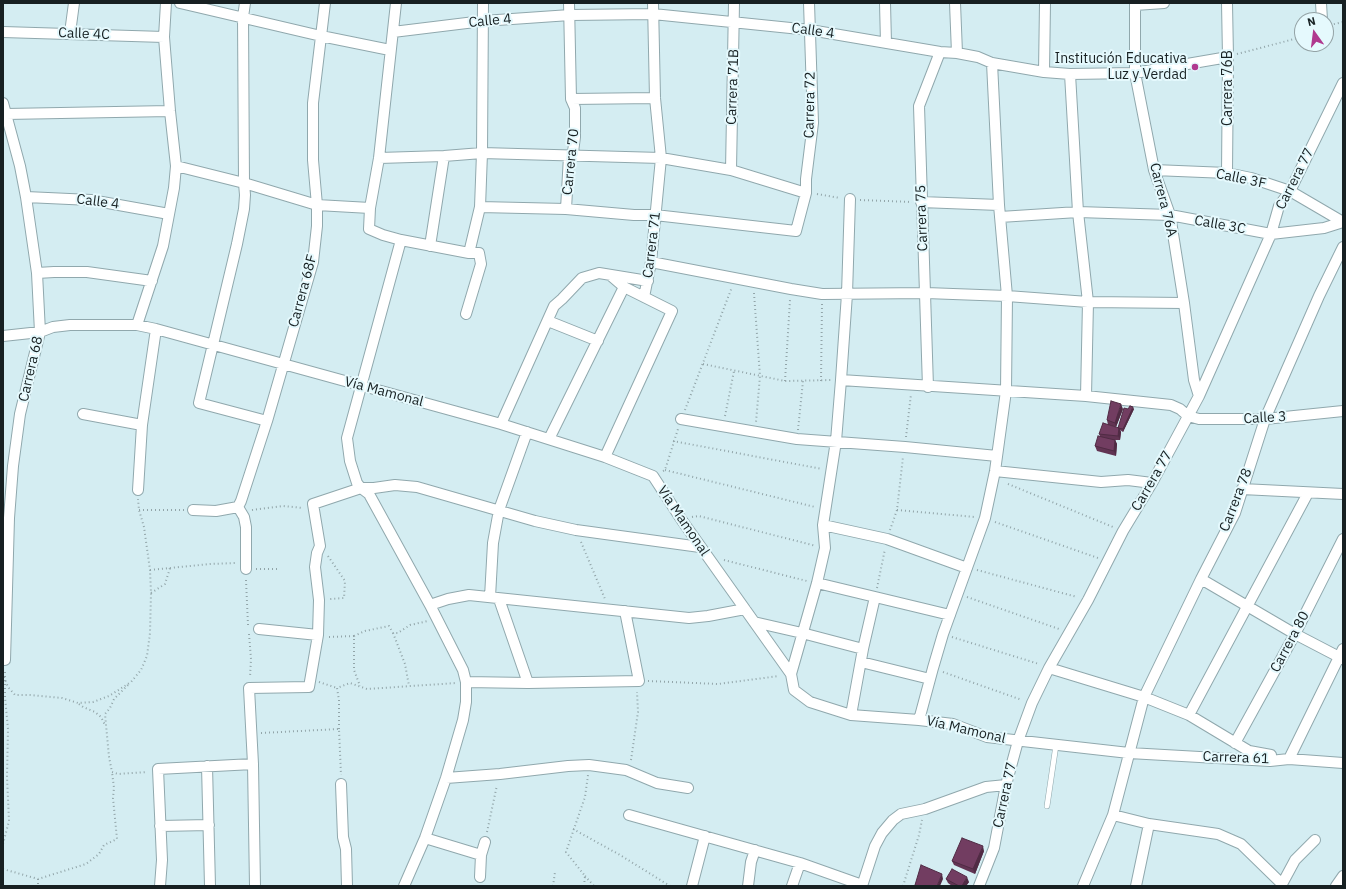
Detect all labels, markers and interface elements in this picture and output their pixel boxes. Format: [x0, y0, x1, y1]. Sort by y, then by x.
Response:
street label: Calle 4 [468, 11, 512, 31]
north arrow [1294, 12, 1334, 52]
text: N [1306, 14, 1317, 29]
street label: Calle 4 [790, 20, 836, 42]
street label: Calle 4C [58, 25, 110, 43]
street label: Carrera 71B [723, 49, 743, 125]
street label: Carrera 76B [1220, 50, 1236, 126]
place label: Institución Educativa Luz y Verdad [1055, 51, 1187, 84]
marker: Institución Educativa Luz y Verdad [1190, 62, 1200, 72]
street label: Carrera 72 [801, 71, 819, 139]
street label: Carrera 70 [559, 128, 583, 196]
street label: Carrera 77 [1272, 145, 1318, 213]
street label: Carrera 76A [1146, 161, 1180, 239]
street label: Calle 3F [1214, 165, 1268, 193]
street label: Carrera 75 [912, 184, 932, 252]
street label: Calle 4 [76, 191, 120, 213]
street label: Carrera 71 [640, 211, 664, 279]
street label: Calle 3C [1193, 212, 1247, 238]
street label: Carrera 68F [285, 253, 321, 329]
street label: Carrera 68 [15, 335, 47, 403]
street label: Vía Mamonal [343, 373, 425, 411]
street label: Calle 3 [1243, 408, 1287, 428]
street label: Carrera 77 [1128, 448, 1176, 514]
street label: Carrera 78 [1216, 466, 1256, 534]
street label: Vía Mamonal [653, 483, 713, 559]
street label: Carrera 80 [1267, 609, 1313, 675]
street label: Vía Mamonal [925, 713, 1007, 747]
street label: Carrera 61 [1202, 748, 1270, 768]
street label: Carrera 77 [990, 761, 1020, 829]

